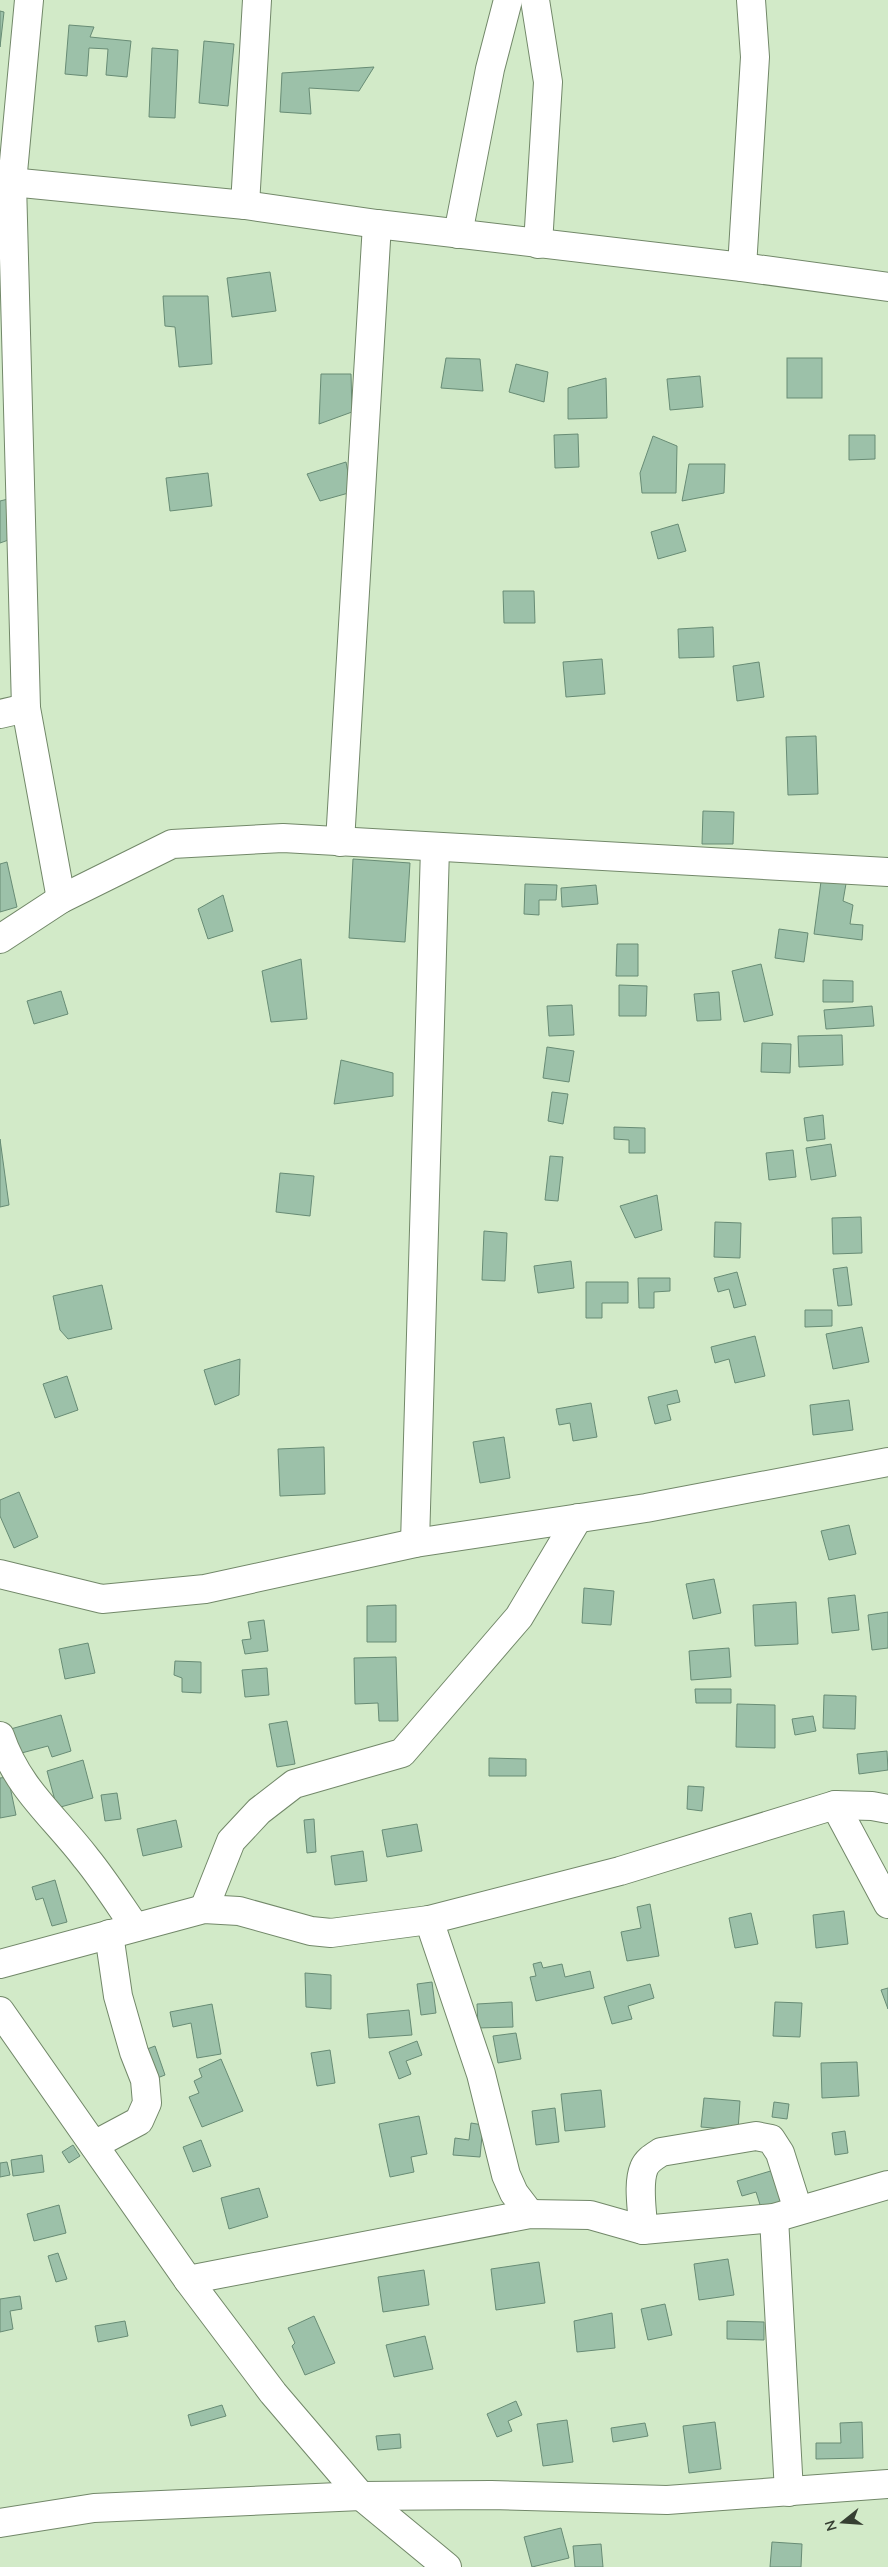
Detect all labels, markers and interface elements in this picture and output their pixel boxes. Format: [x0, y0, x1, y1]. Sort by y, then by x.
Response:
north arrow [818, 2497, 868, 2547]
text: N [820, 2518, 842, 2533]

